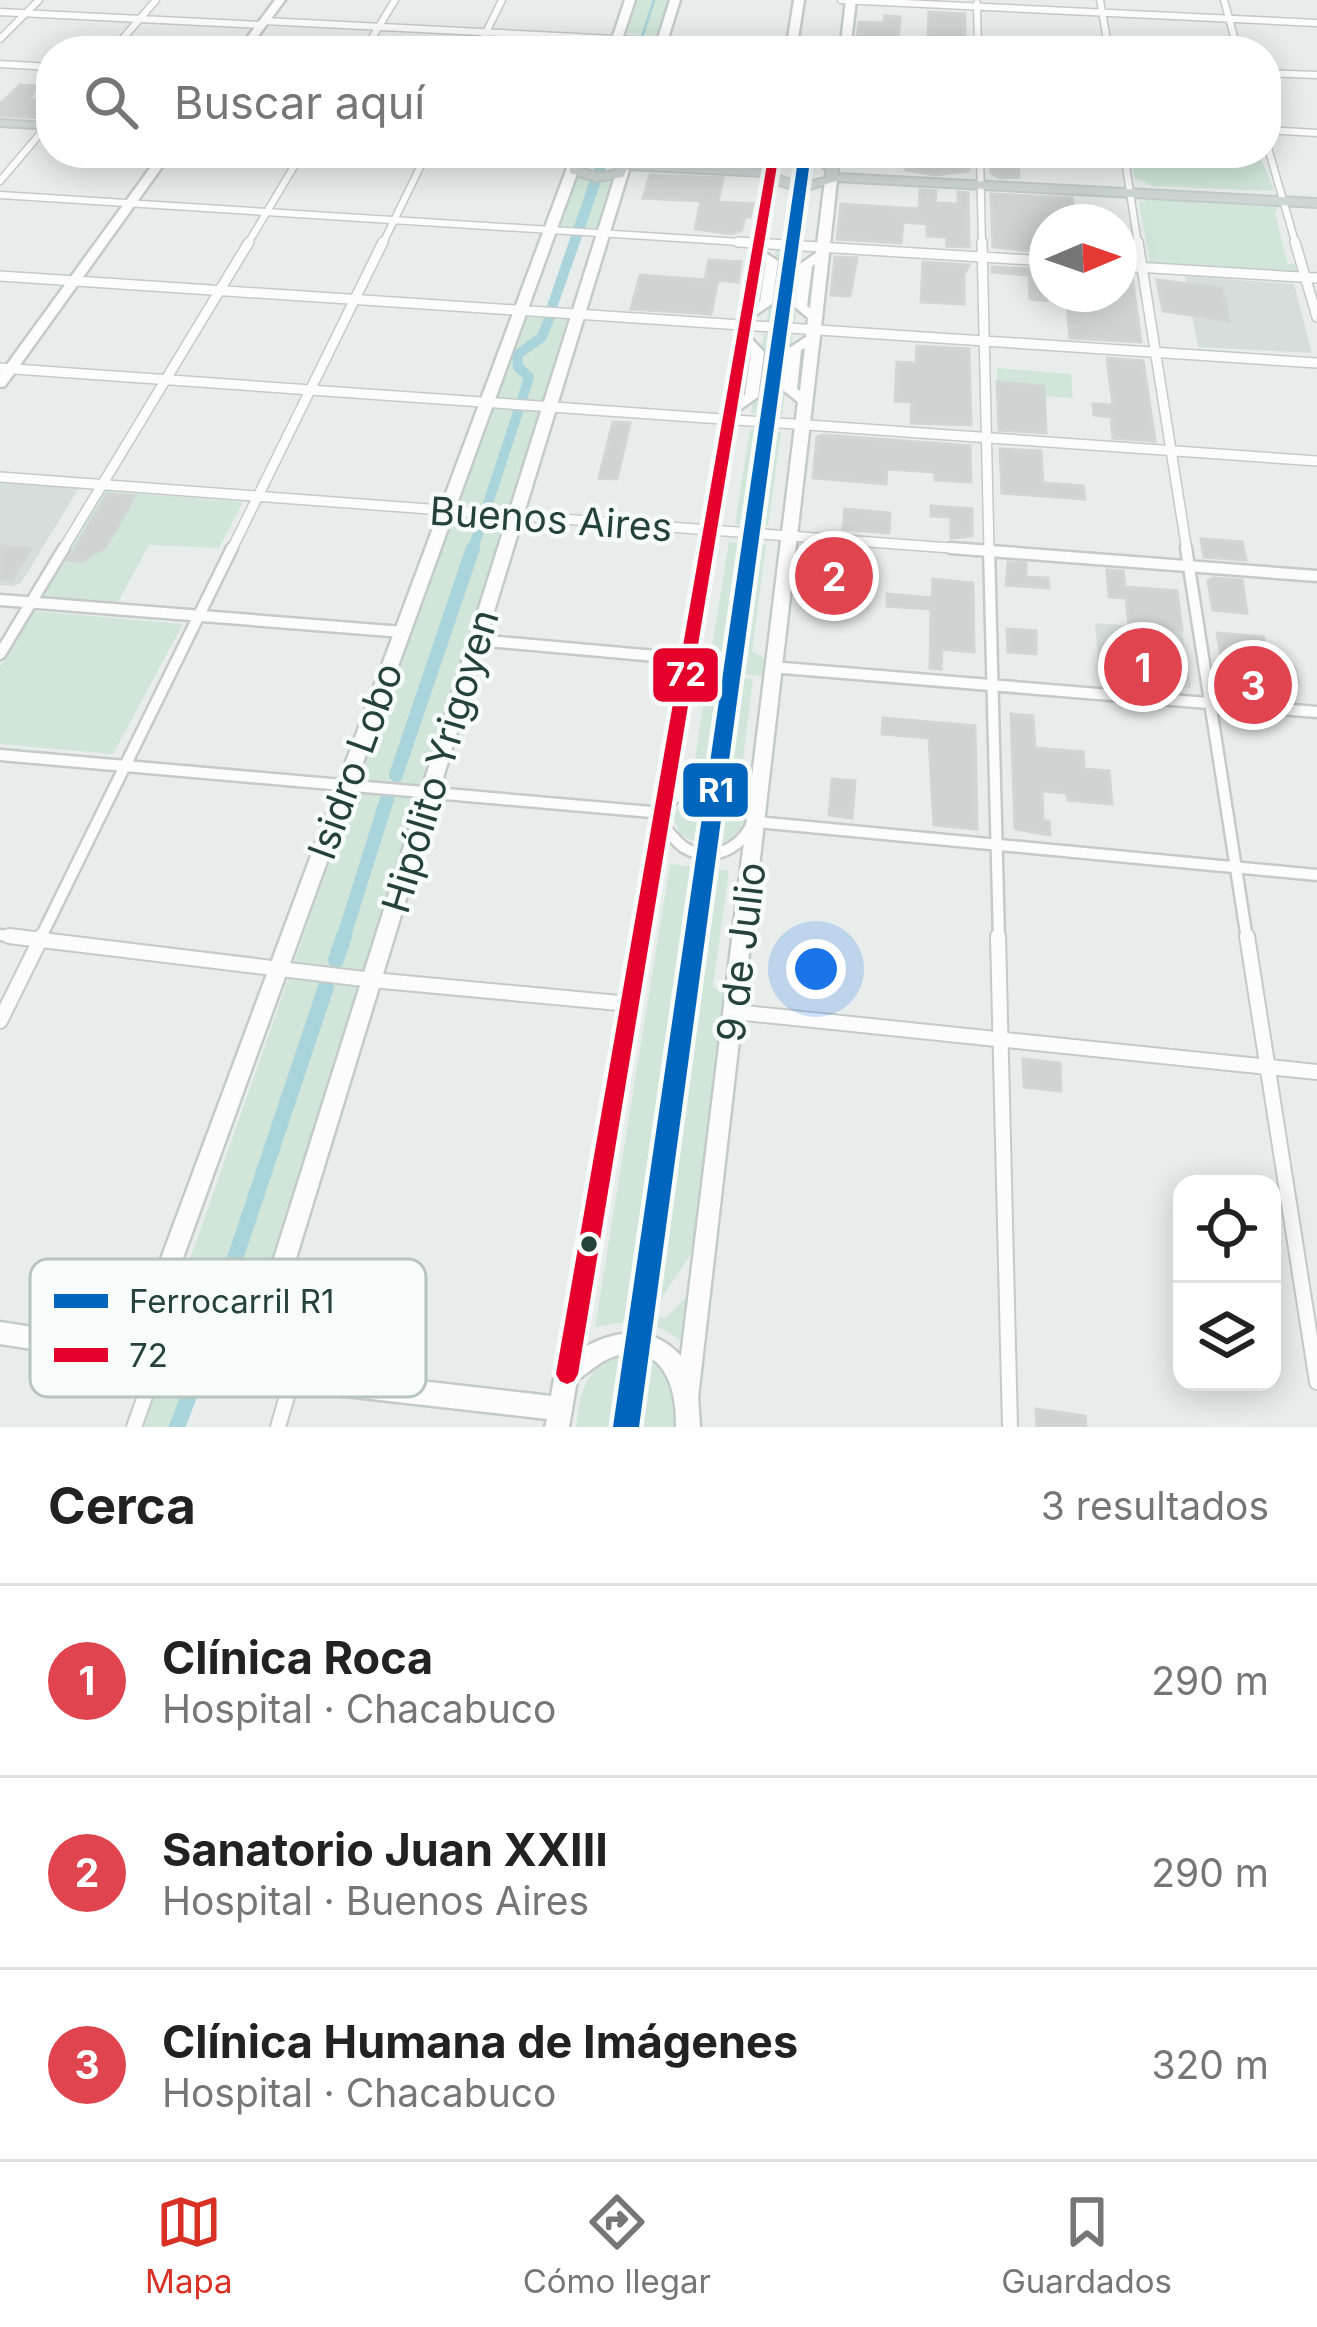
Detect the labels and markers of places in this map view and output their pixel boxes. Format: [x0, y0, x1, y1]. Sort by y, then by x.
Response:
pin: 2 [795, 531, 873, 621]
pin: 1 [1104, 622, 1182, 712]
pin: 3 [1214, 640, 1292, 730]
unlabelled marker [578, 1233, 600, 1255]

